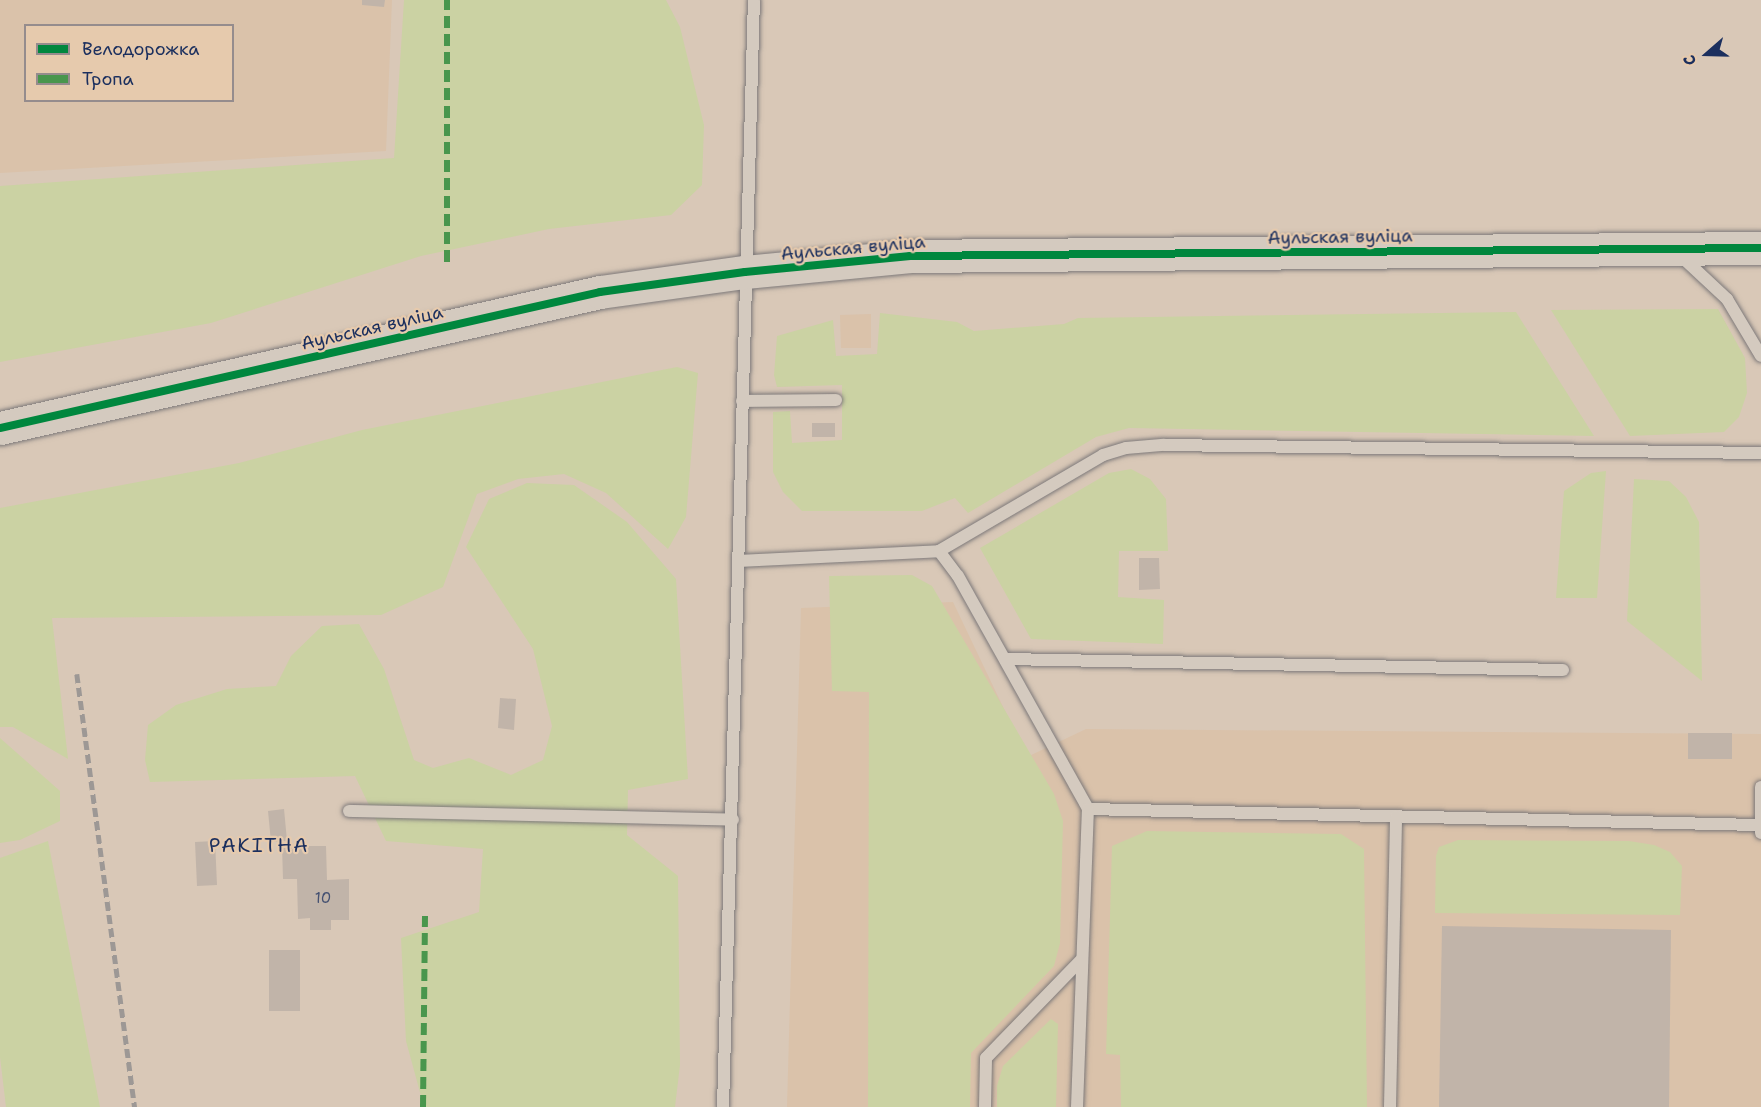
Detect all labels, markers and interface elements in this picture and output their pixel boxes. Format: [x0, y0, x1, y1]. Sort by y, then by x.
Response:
legend [24, 24, 234, 102]
north arrow [1677, 24, 1737, 84]
text: Велодорожка [82, 37, 200, 61]
text: С [1678, 52, 1701, 69]
text: Тропа [82, 67, 134, 91]
street label: Аульская вуліца [1267, 225, 1413, 249]
street label: Аульская вуліца [780, 231, 926, 265]
street label: Аульская вуліца [299, 301, 445, 355]
district label: РАКІТНА [209, 833, 309, 857]
house number: 10 [315, 890, 331, 908]

